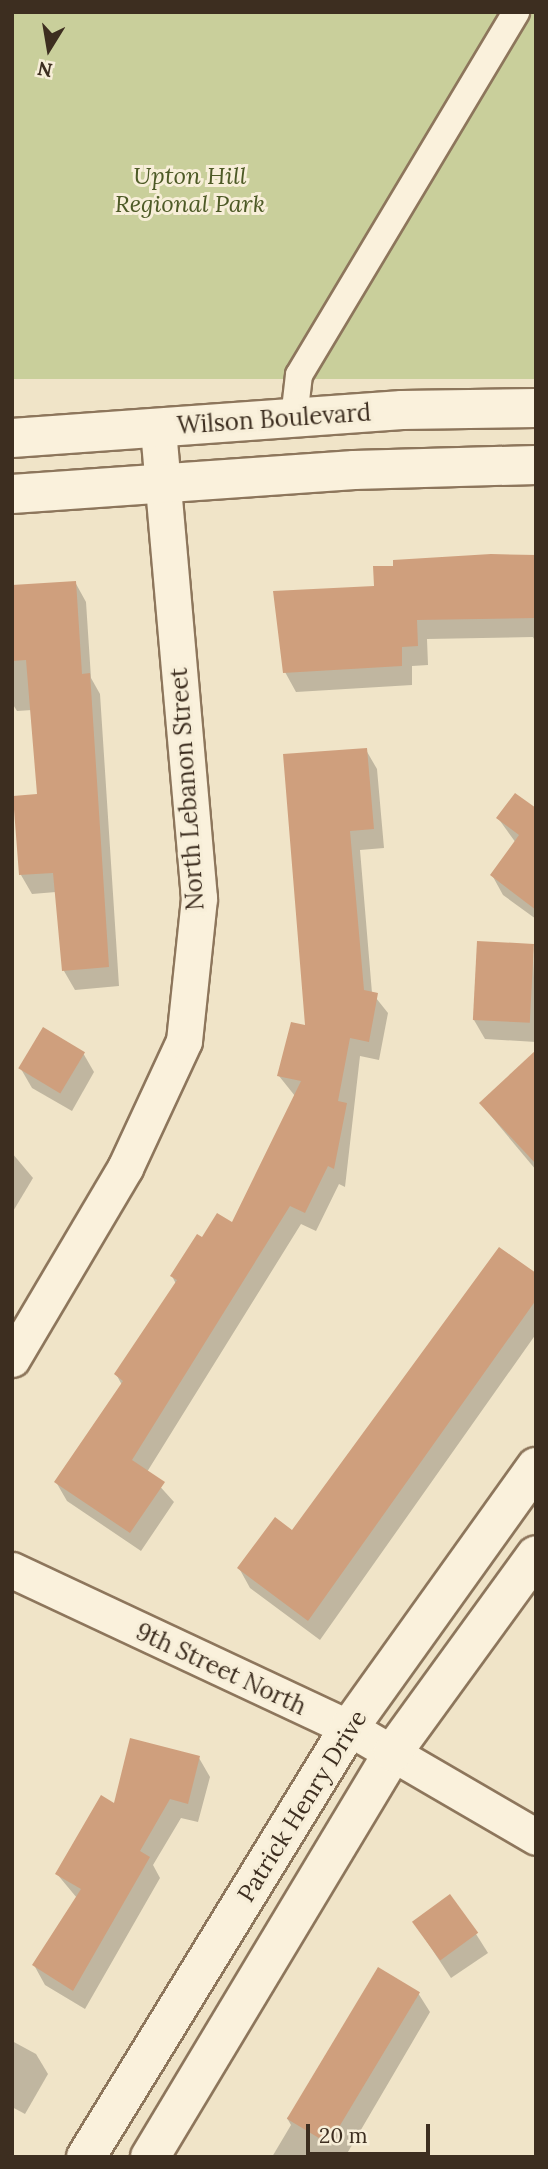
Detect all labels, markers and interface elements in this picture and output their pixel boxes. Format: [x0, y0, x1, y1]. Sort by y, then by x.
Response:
north arrow [14, 14, 84, 84]
text: N [35, 56, 54, 83]
park label: Upton Hill Regional Park [115, 162, 265, 218]
street label: Wilson Boulevard [176, 398, 372, 440]
street label: North Lebanon Street [164, 667, 210, 911]
street label: 9th Street North [131, 1617, 311, 1721]
street label: Patrick Henry Drive [231, 1705, 373, 1907]
scale bar [310, 2110, 434, 2154]
text: 20 m [319, 2122, 368, 2149]

